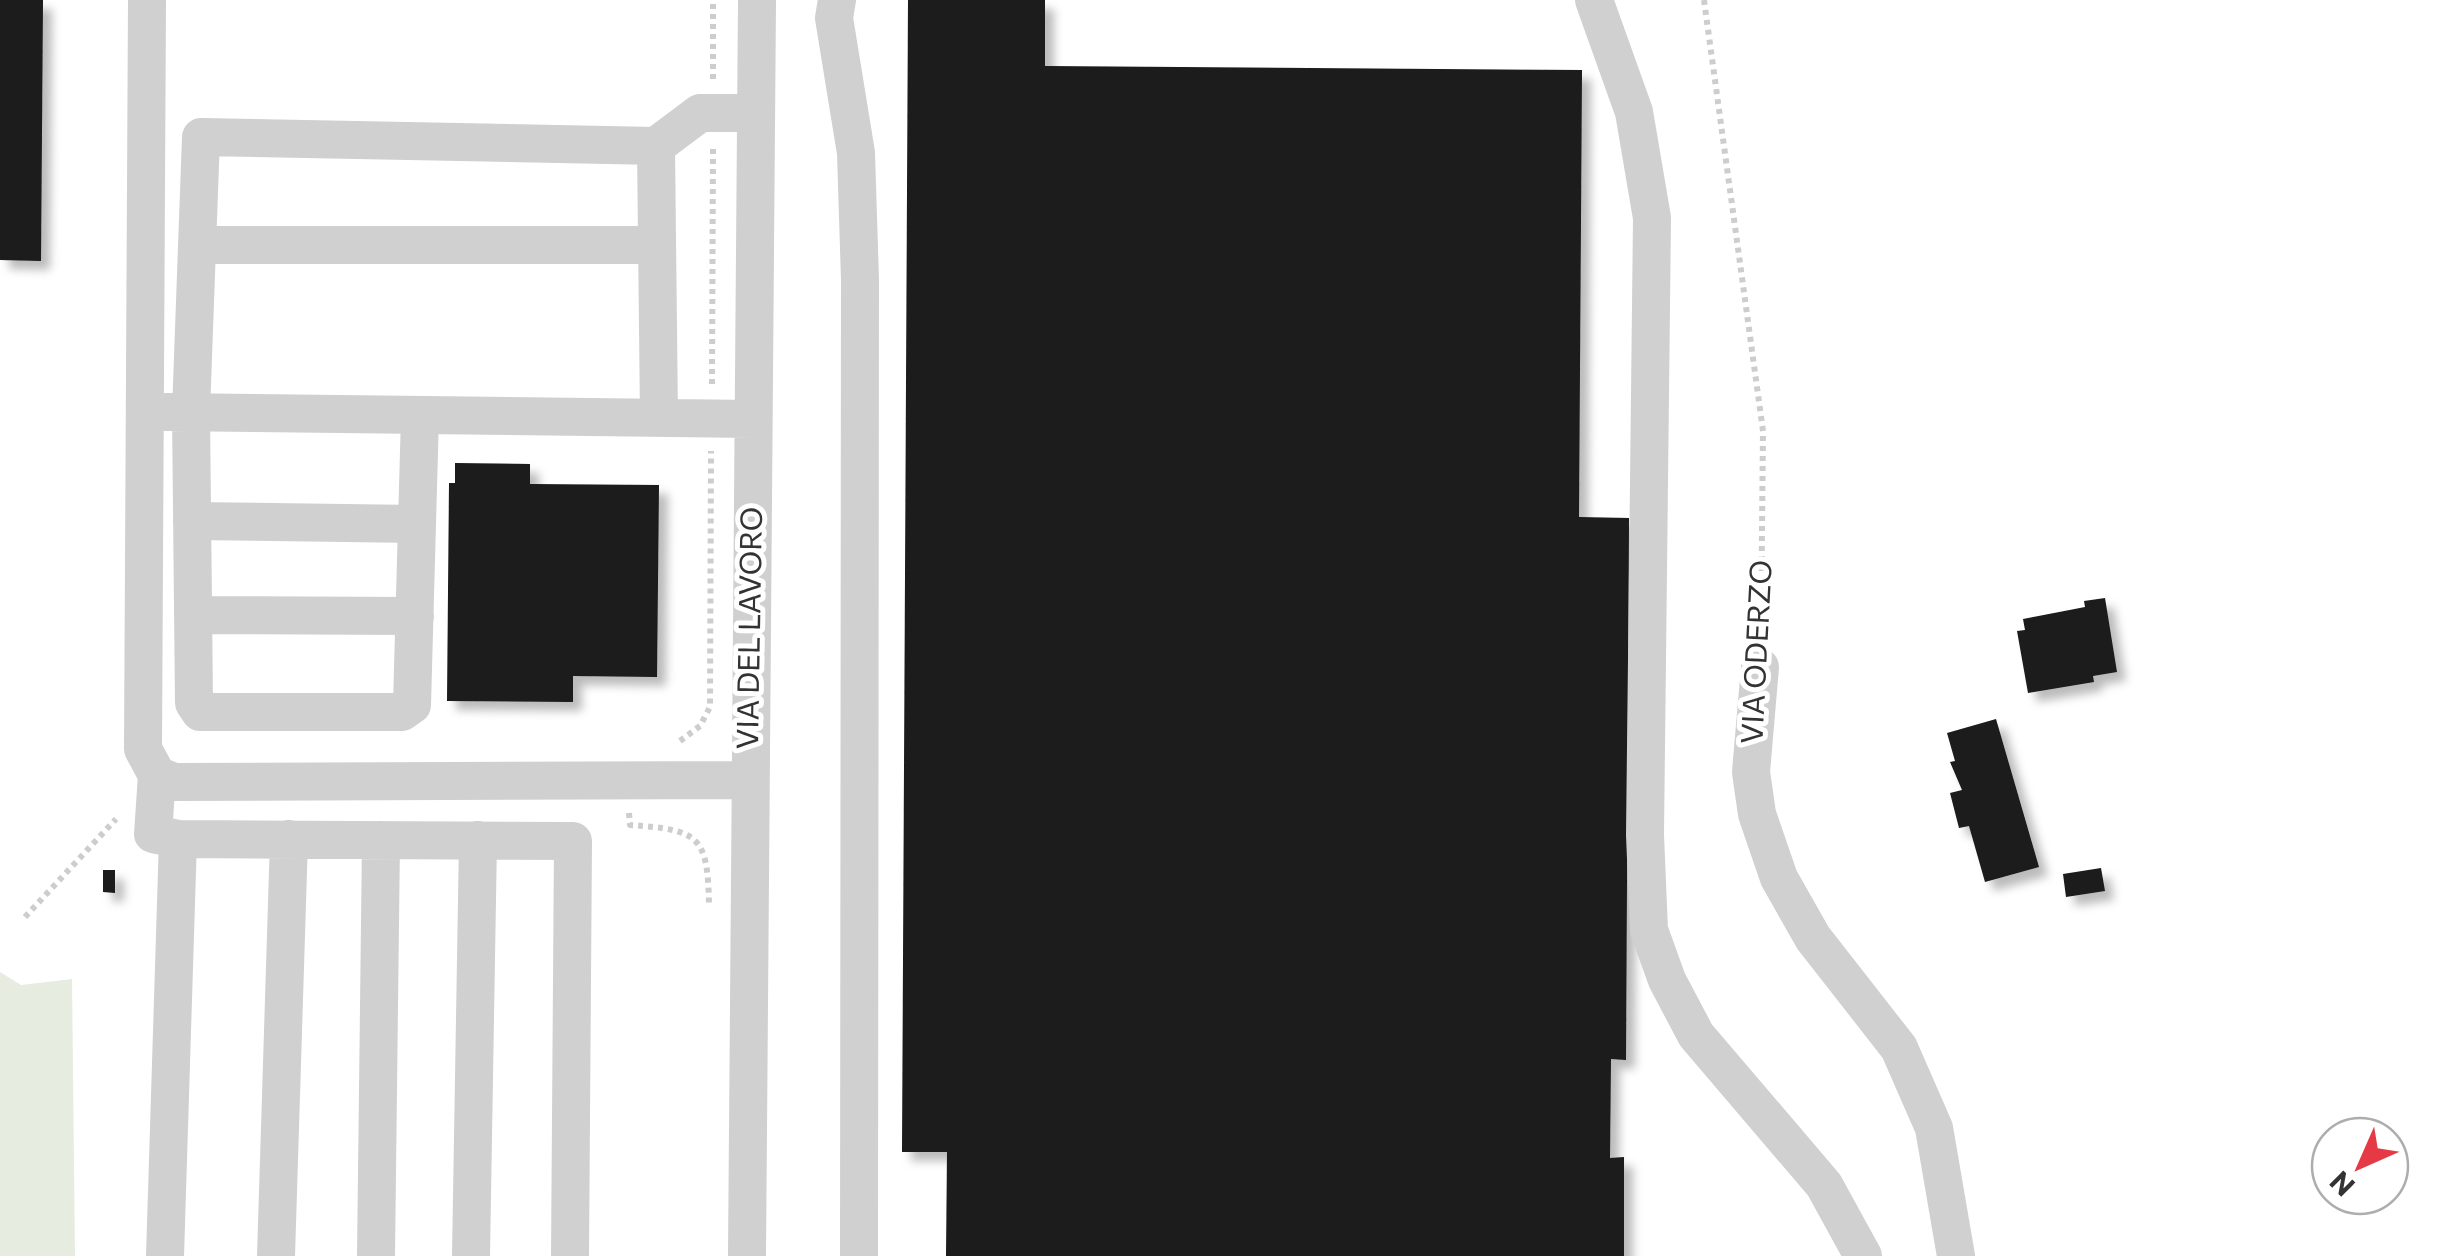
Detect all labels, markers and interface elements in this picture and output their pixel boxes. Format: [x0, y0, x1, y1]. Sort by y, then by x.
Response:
street label: VIA DEL LAVORO [727, 506, 768, 750]
street label: VIA ODERZO [1731, 559, 1778, 745]
north arrow [2310, 1116, 2410, 1216]
text: N [2322, 1165, 2361, 1204]

